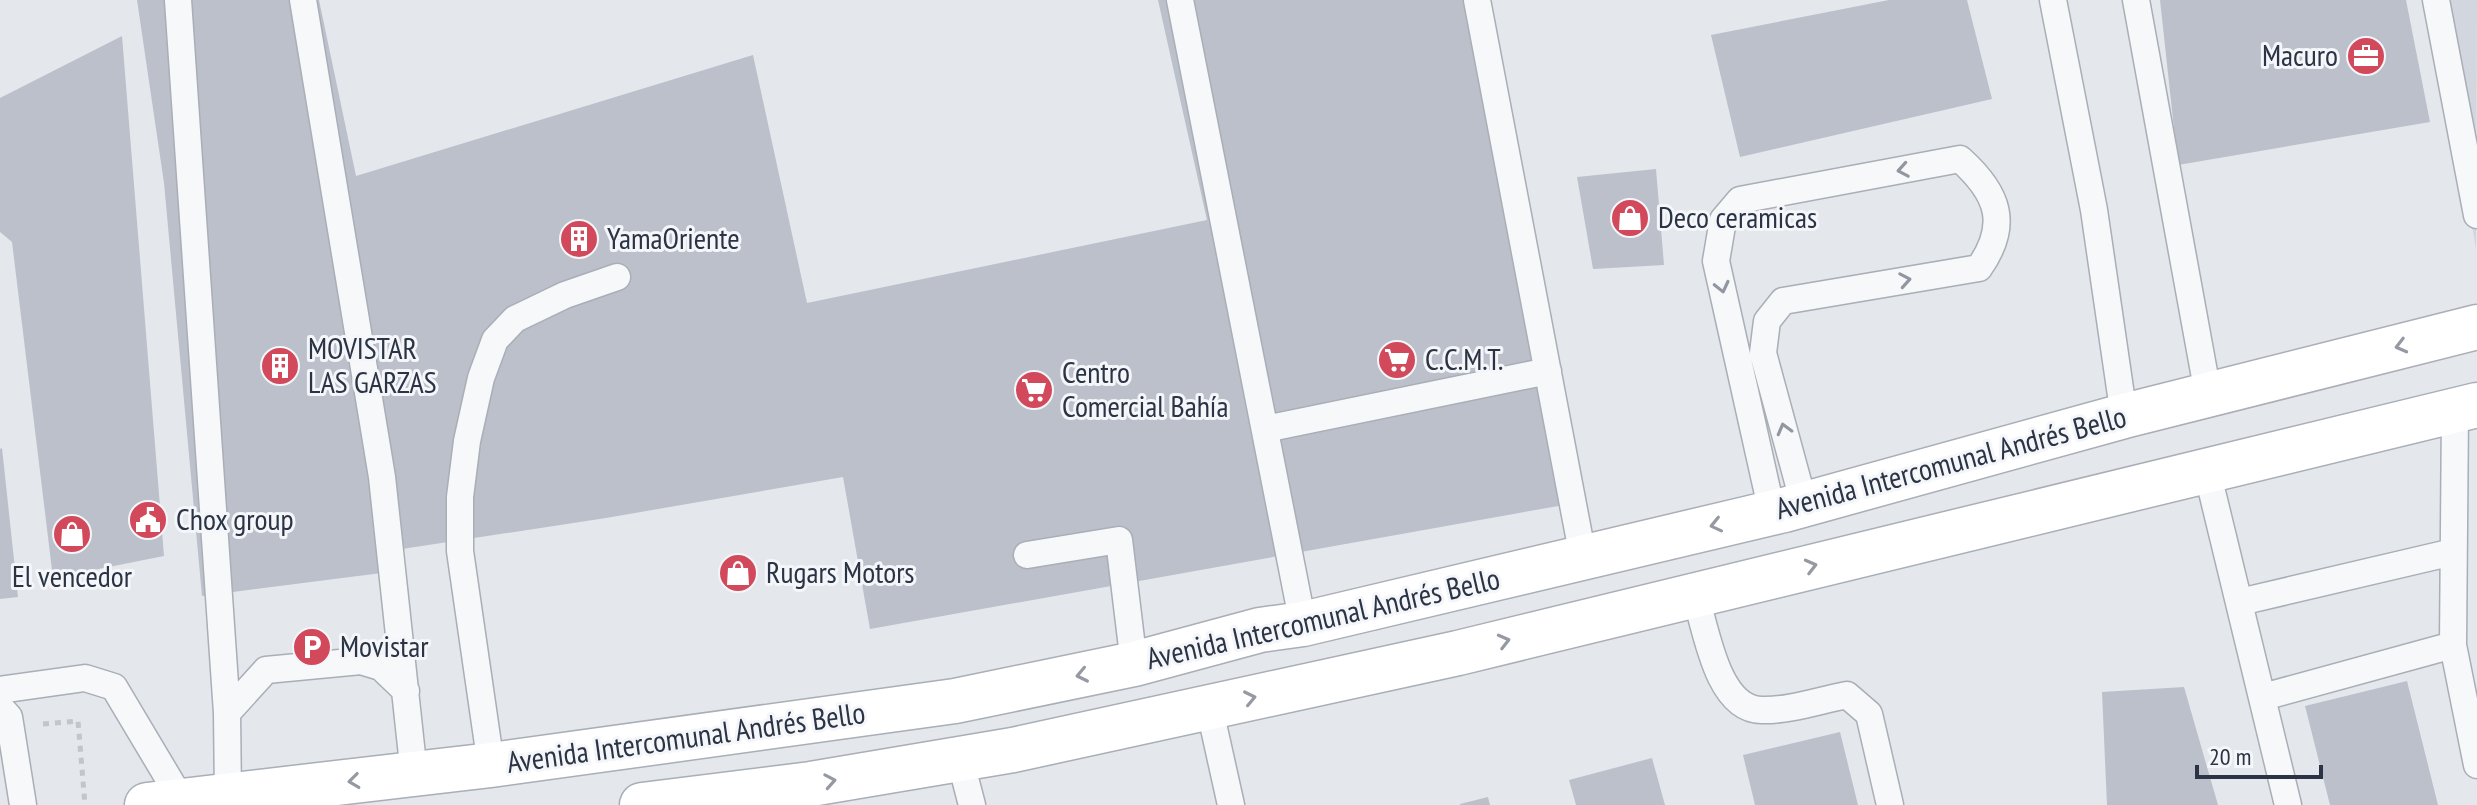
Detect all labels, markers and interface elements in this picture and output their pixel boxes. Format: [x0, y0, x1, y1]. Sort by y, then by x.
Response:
place label: Macuro [2262, 35, 2338, 74]
office icon: Macuro [2345, 35, 2387, 77]
one-way arrow [1896, 160, 1910, 177]
shop icon: Deco ceramicas [1609, 197, 1651, 239]
place label: Deco ceramicas [1658, 197, 1817, 236]
building icon: YamaOriente [558, 218, 600, 260]
place label: YamaOriente [607, 218, 740, 257]
one-way arrow [1898, 273, 1912, 290]
one-way arrow [1713, 280, 1730, 293]
place label: MOVISTAR LAS GARZAS [308, 328, 437, 401]
one-way arrow [2395, 337, 2409, 354]
supermarket icon: C.C.M.T. [1376, 339, 1418, 381]
place label: C.C.M.T. [1425, 339, 1503, 378]
building icon: MOVISTAR LAS GARZAS [259, 345, 301, 387]
place label: Centro Comercial Bahía [1062, 352, 1228, 425]
supermarket icon: Centro Comercial Bahía [1013, 369, 1055, 411]
street label: Avenida Intercomunal Andrés Bello [1771, 396, 2130, 527]
one-way arrow [1776, 422, 1793, 436]
public building icon: Chox group [127, 499, 169, 541]
place label: Chox group [176, 499, 294, 538]
shop icon: El vencedor [51, 513, 93, 555]
one-way arrow [1710, 516, 1724, 533]
shop icon: Rugars Motors [717, 552, 759, 594]
place label: Rugars Motors [766, 552, 915, 591]
place label: El vencedor [12, 556, 133, 595]
street label: Avenida Intercomunal Andrés Bello [1142, 558, 1503, 677]
one-way arrow [1803, 558, 1817, 575]
parking icon: Movistar [291, 626, 333, 668]
place label: Movistar [340, 626, 429, 665]
one-way arrow [1497, 634, 1510, 651]
one-way arrow [1075, 665, 1089, 682]
one-way arrow [1243, 690, 1256, 707]
street label: Avenida Intercomunal Andrés Bello [504, 692, 867, 781]
scale bar [2197, 729, 2321, 779]
text: 20 m [2209, 741, 2251, 772]
one-way arrow [347, 772, 360, 789]
one-way arrow [824, 773, 837, 790]

